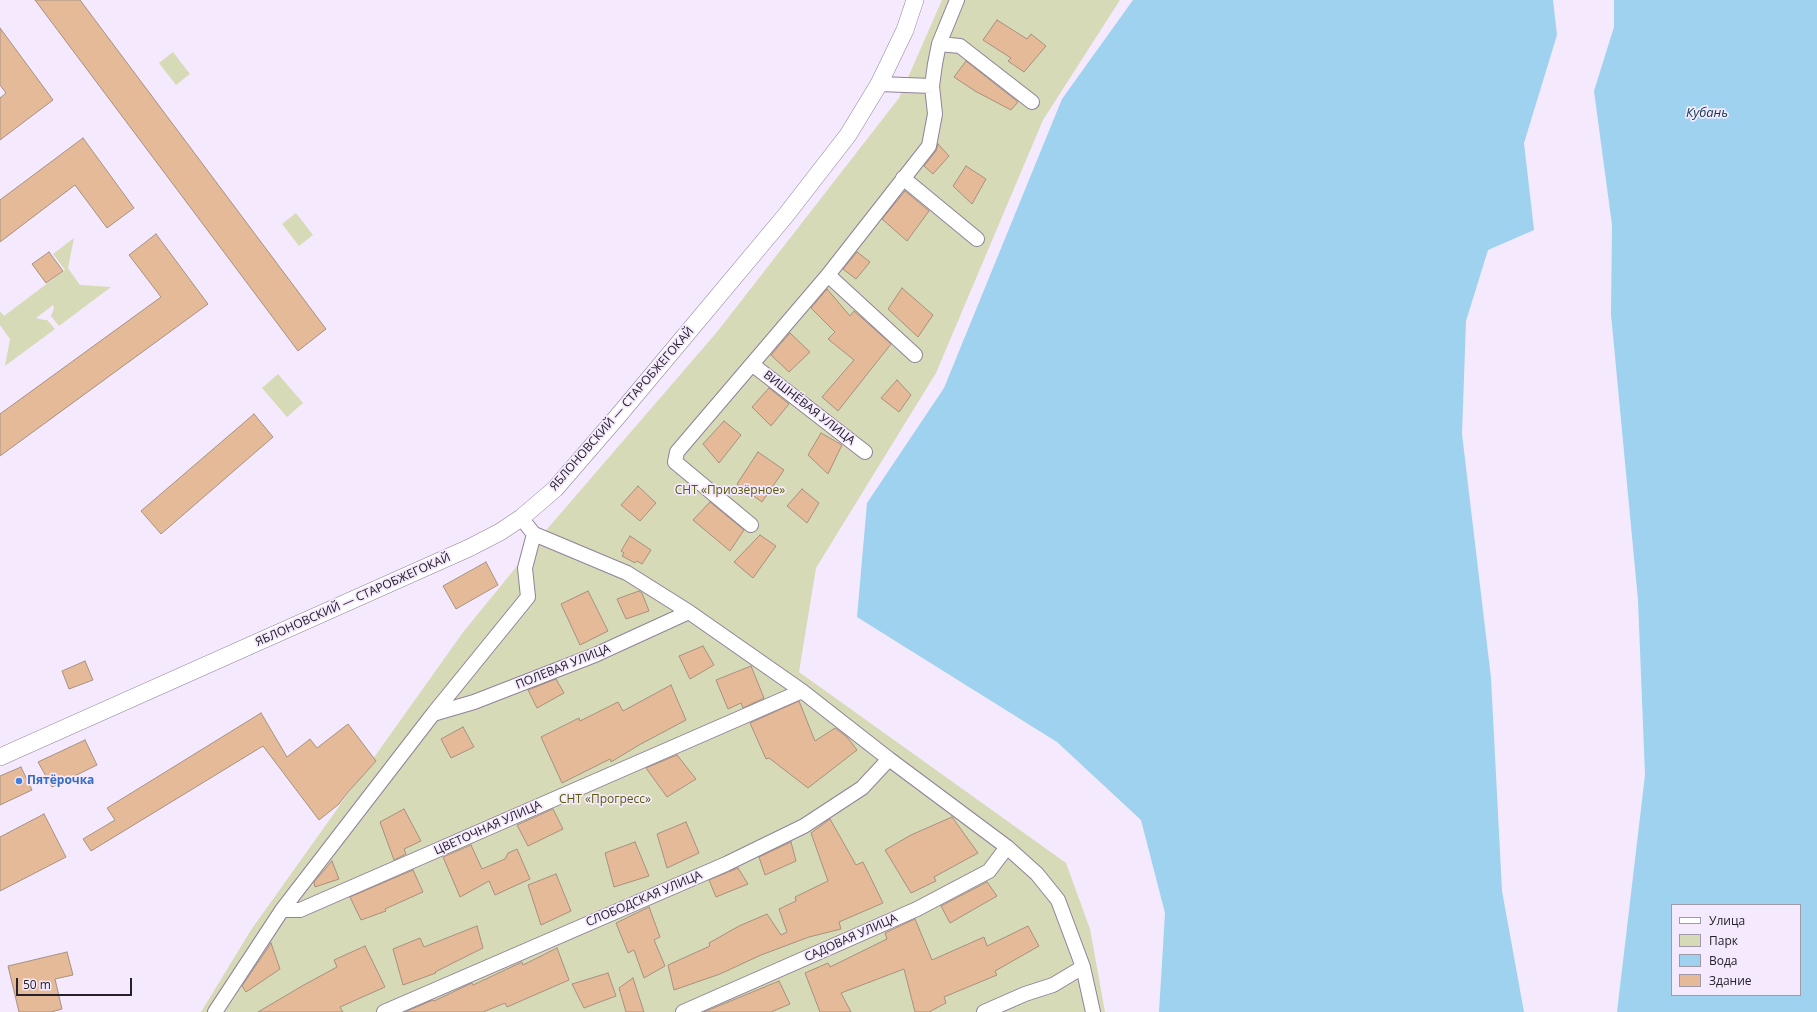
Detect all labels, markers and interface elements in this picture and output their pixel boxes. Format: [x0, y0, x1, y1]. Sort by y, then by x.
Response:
water label: Кубань [1686, 105, 1728, 121]
street label: ЯБЛОНОВСКИЙ — СТАРОБЖЕГОКАЙ [547, 324, 697, 494]
street label: ВИШНЁВАЯ УЛИЦА [760, 368, 858, 448]
park label: СНТ «Приозёрное» [675, 484, 785, 498]
street label: ЯБЛОНОВСКИЙ — СТАРОБЖЕГОКАЙ [253, 550, 453, 650]
street label: ПОЛЕВАЯ УЛИЦА [514, 641, 612, 693]
place label: Пятёрочка [27, 774, 94, 788]
marker: Пятёрочка [14, 776, 24, 786]
park label: СНТ «Прогресс» [559, 793, 651, 807]
street label: ЦВЕТОЧНАЯ УЛИЦА [432, 798, 544, 858]
street label: СЛОБОДСКАЯ УЛИЦА [584, 868, 704, 930]
legend [1671, 904, 1801, 996]
street label: САДОВАЯ УЛИЦА [802, 911, 900, 965]
text: Улица [1709, 912, 1745, 929]
text: Парк [1709, 932, 1738, 949]
text: Вода [1709, 952, 1738, 969]
scale bar [18, 970, 134, 996]
text: Здание [1709, 972, 1752, 989]
text: 50 m [23, 976, 51, 993]

